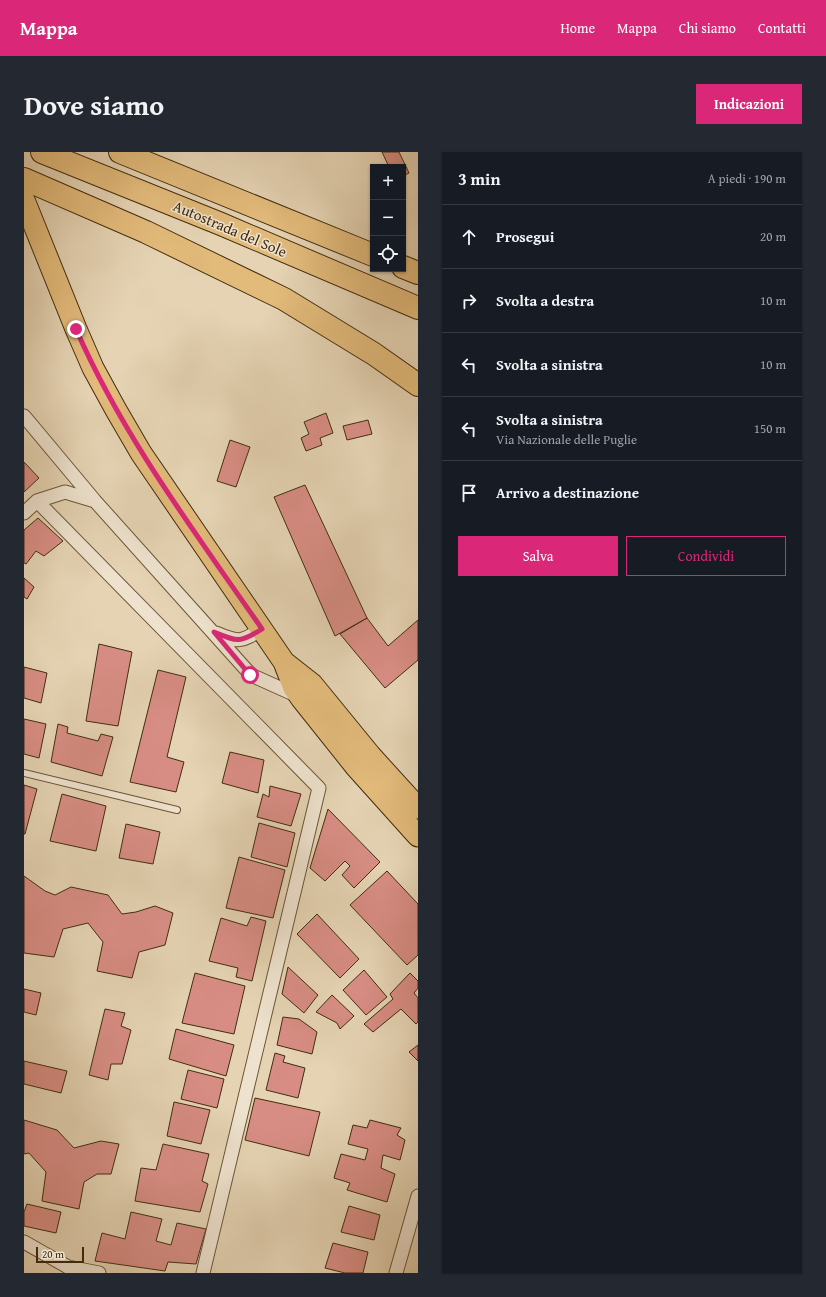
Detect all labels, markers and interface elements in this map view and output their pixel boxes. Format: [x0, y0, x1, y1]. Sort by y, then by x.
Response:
text: Mappa [20, 14, 77, 42]
text: Home [561, 18, 595, 38]
text: Mappa [617, 18, 657, 38]
text: Chi siamo [679, 18, 736, 38]
text: Contatti [758, 18, 806, 38]
text: Dove siamo [24, 84, 164, 125]
button: Indicazioni [696, 84, 802, 124]
map controls [370, 164, 406, 272]
button: + [370, 164, 406, 200]
text: 3 min [458, 166, 500, 191]
text: A piedi · 190 m [708, 169, 786, 188]
street label: Autostrada del Sole [170, 195, 290, 262]
button: − [370, 200, 406, 236]
icon: ahead [458, 226, 480, 248]
text: Prosegui [496, 226, 554, 247]
text: 20 m [760, 227, 786, 246]
button: locate [370, 236, 406, 272]
icon: right [458, 290, 480, 312]
text: Svolta a destra [496, 290, 594, 311]
text: 10 m [760, 291, 786, 310]
route end [67, 320, 85, 338]
icon: left [458, 354, 480, 376]
text: Svolta a sinistra [496, 354, 603, 375]
text: 10 m [760, 355, 786, 374]
text: Svolta a sinistra [496, 409, 603, 430]
icon: left [458, 418, 480, 440]
text: 150 m [754, 419, 786, 438]
text: Via Nazionale delle Puglie [496, 430, 637, 449]
icon: arrive [458, 482, 480, 504]
text: Arrivo a destinazione [496, 482, 639, 503]
button: Salva [458, 536, 618, 576]
button: Condividi [626, 536, 786, 576]
route start [241, 666, 259, 684]
scale bar [36, 1245, 84, 1264]
text: 20 m [42, 1246, 64, 1262]

